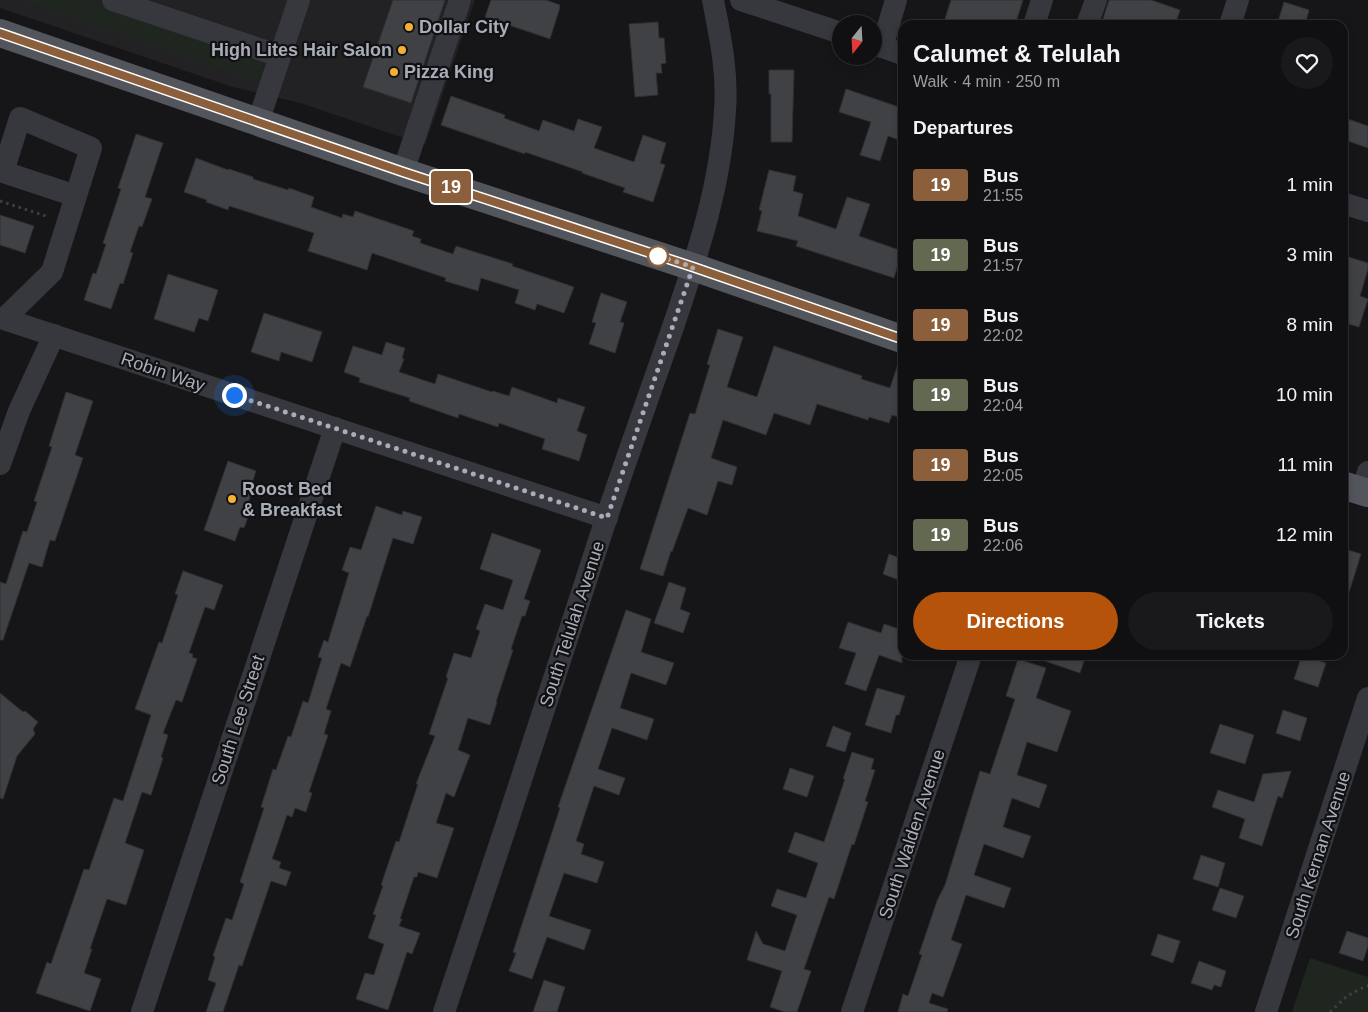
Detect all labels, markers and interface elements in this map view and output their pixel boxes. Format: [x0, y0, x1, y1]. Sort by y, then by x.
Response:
north arrow [832, 15, 882, 65]
map controls [832, 15, 882, 65]
place label: Dollar City [419, 17, 509, 37]
marker: Dollar City [403, 21, 415, 33]
button: heart [1281, 37, 1333, 89]
place label: High Lites Hair Salon [211, 40, 392, 60]
text: Calumet & Telulah [913, 40, 1121, 67]
marker: High Lites Hair Salon [396, 44, 408, 56]
place label: Pizza King [404, 62, 494, 82]
marker: Pizza King [388, 66, 400, 78]
text: Walk · 4 min · 250 m [913, 73, 1060, 90]
text: Departures [913, 117, 1013, 138]
text: Bus [983, 165, 1019, 186]
line badge: 19 [428, 171, 474, 203]
text: 1 min [1287, 174, 1333, 195]
text: 19 [930, 175, 951, 195]
text: 19 [441, 177, 461, 197]
text: 21:55 [983, 187, 1023, 204]
text: Bus [983, 235, 1019, 256]
text: 3 min [1287, 244, 1333, 265]
unlabelled marker [647, 245, 669, 267]
text: 19 [930, 245, 951, 265]
text: 21:57 [983, 257, 1023, 274]
text: Bus [983, 305, 1019, 326]
text: 8 min [1287, 314, 1333, 335]
text: 19 [930, 315, 951, 335]
text: 22:02 [983, 327, 1023, 344]
street label: Robin Way [118, 348, 208, 396]
text: Bus [983, 375, 1019, 396]
your location [222, 383, 247, 408]
text: 10 min [1276, 384, 1333, 405]
text: 19 [930, 385, 951, 405]
text: 22:04 [983, 397, 1023, 414]
text: Bus [983, 445, 1019, 466]
text: 11 min [1277, 454, 1333, 475]
text: 19 [930, 455, 951, 475]
text: 22:05 [983, 467, 1023, 484]
place label: Roost Bed & Breakfast [242, 479, 342, 520]
marker: Roost Bed & Breakfast [226, 493, 238, 505]
text: Bus [983, 515, 1019, 536]
text: 12 min [1276, 524, 1333, 545]
text: 19 [930, 525, 951, 545]
text: 22:06 [983, 537, 1023, 554]
street label: South Telulah Avenue [536, 538, 608, 710]
button: Directions [913, 592, 1118, 650]
button: Tickets [1128, 592, 1333, 650]
street label: South Lee Street [208, 653, 268, 787]
street label: South Walden Avenue [875, 747, 949, 921]
street label: South Kernan Avenue [1281, 769, 1355, 941]

